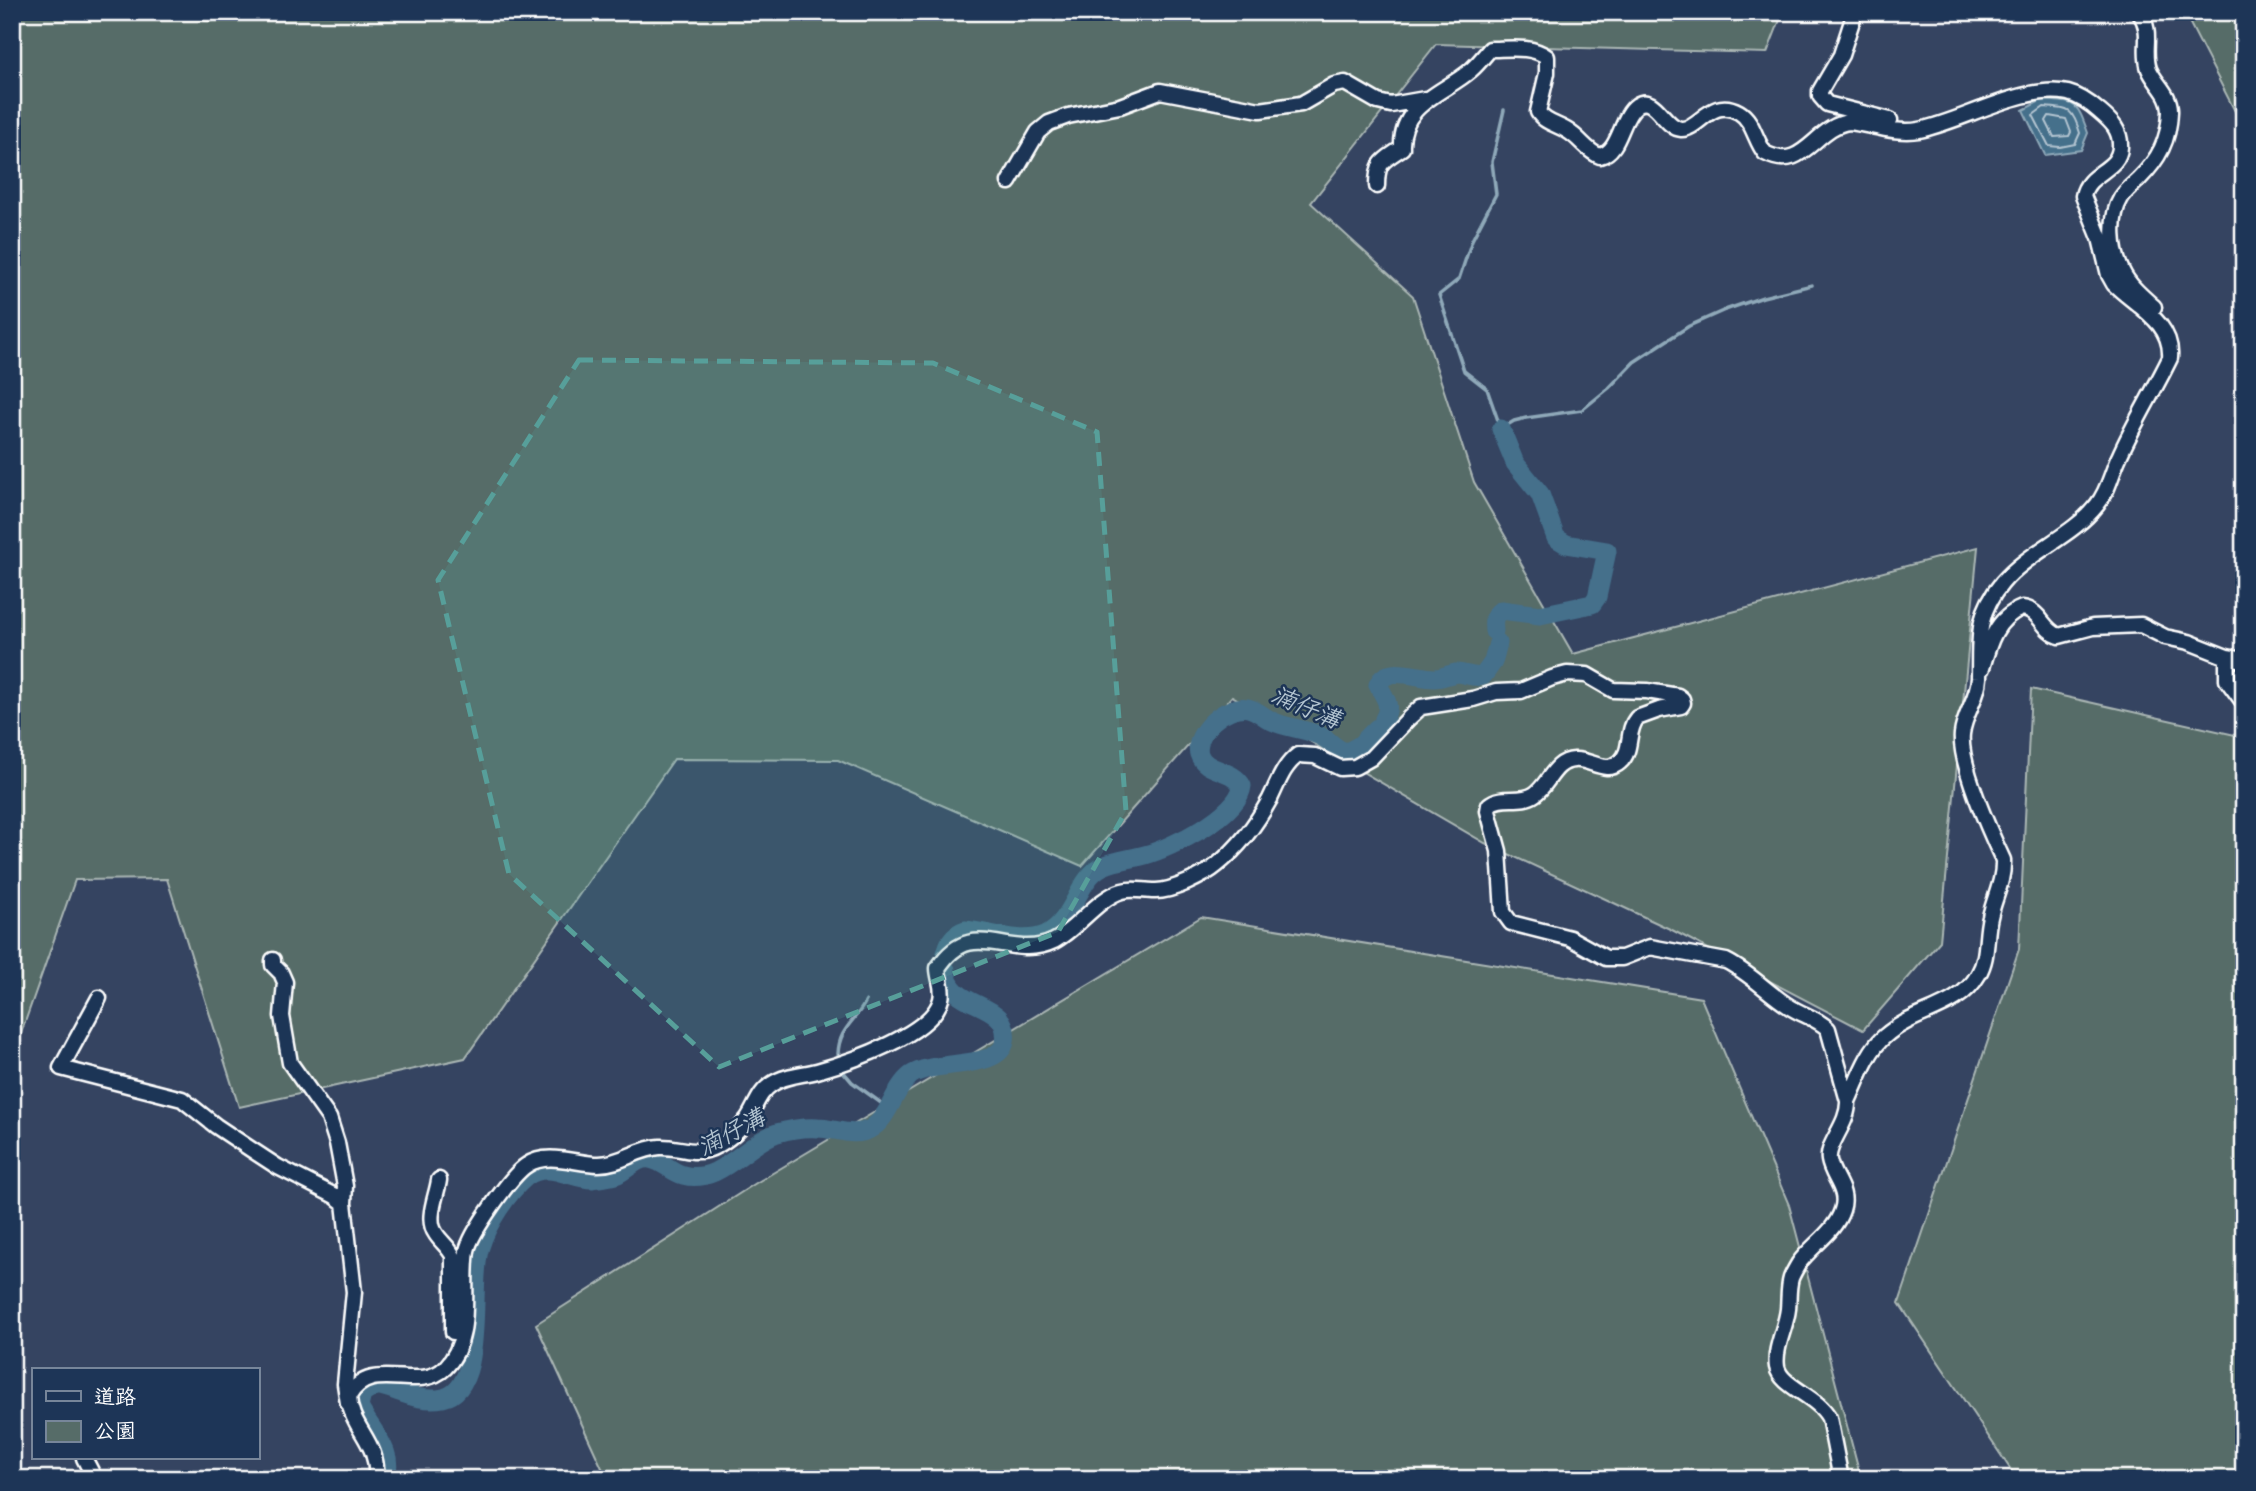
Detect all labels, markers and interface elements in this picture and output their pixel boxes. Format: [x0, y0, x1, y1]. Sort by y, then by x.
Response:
water label: 湳仔溝 [1267, 680, 1346, 735]
water label: 湳仔溝 [693, 1102, 771, 1161]
legend [32, 1368, 259, 1460]
text: 道路 [94, 1385, 136, 1409]
text: 公園 [94, 1419, 136, 1443]

